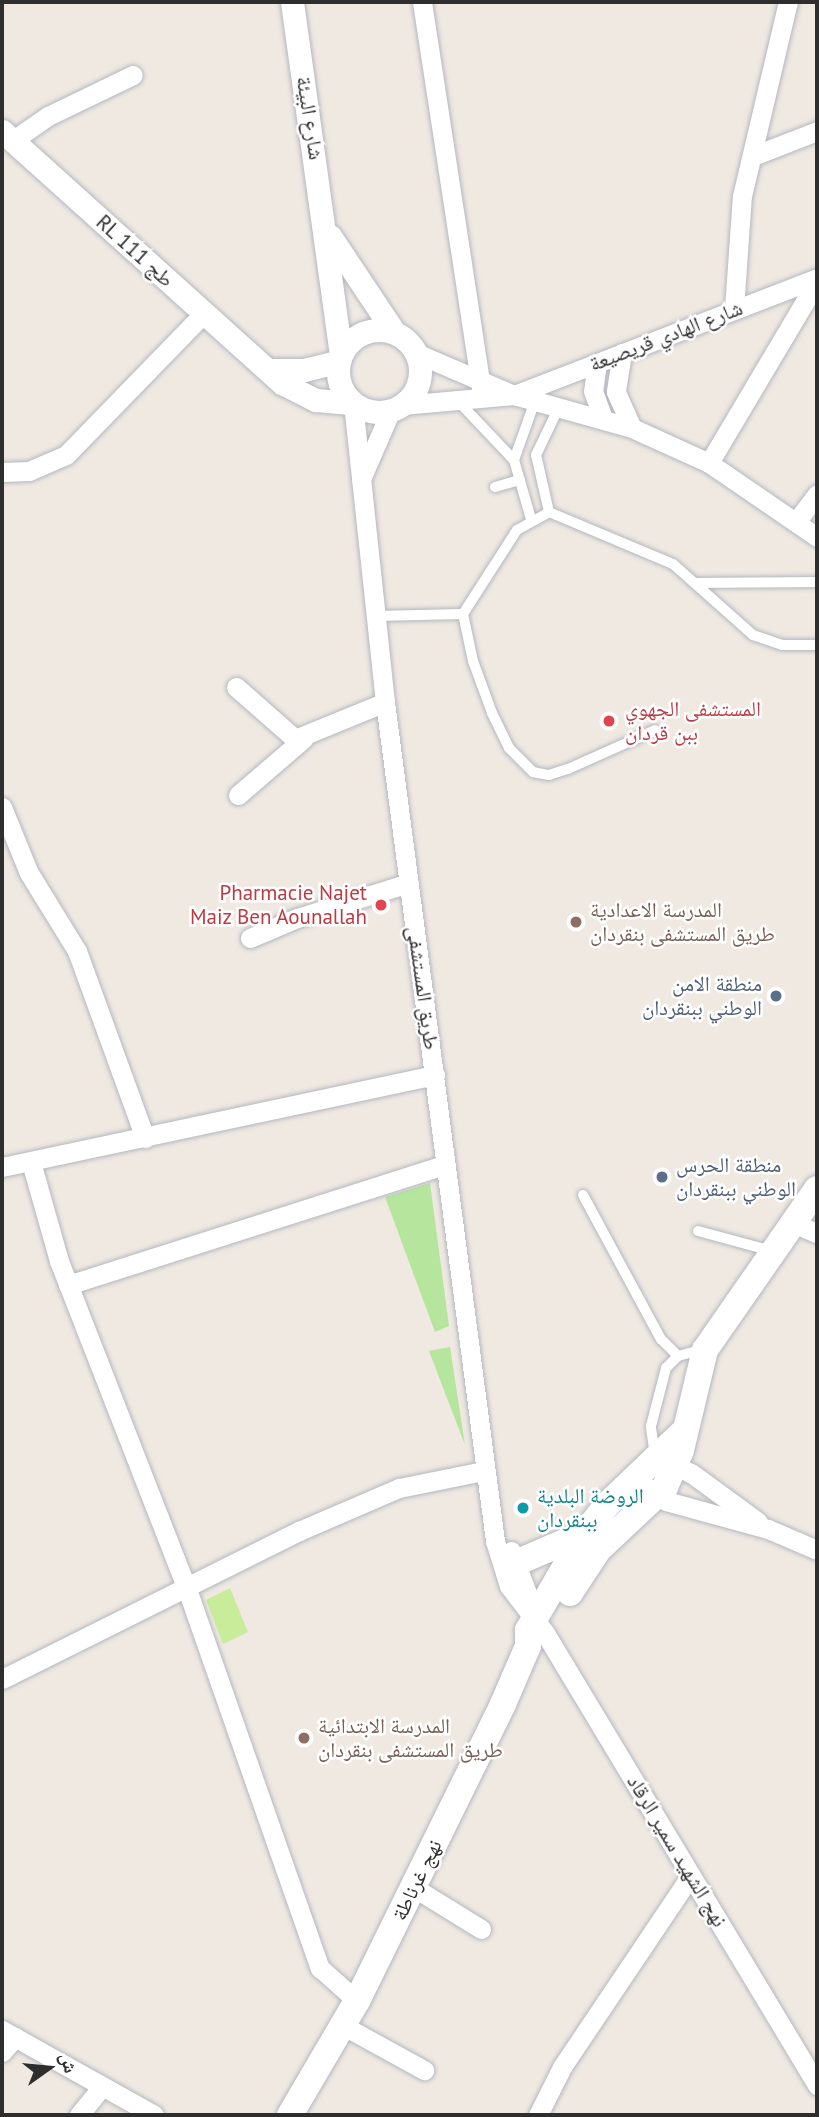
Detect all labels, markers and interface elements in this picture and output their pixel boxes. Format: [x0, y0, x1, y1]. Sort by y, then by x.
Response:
street label: شارع البيئة [291, 74, 329, 162]
street label: RL طج 111 [91, 209, 179, 293]
street label: شارع الهادي قريصيعة [586, 295, 746, 377]
place label: المستشفى الجهوي ببن قردان [625, 696, 761, 746]
marker: المستشفى الجهوي ببن قردان [599, 711, 619, 731]
place label: Pharmacie Najet Maiz Ben Aounallah [189, 880, 367, 930]
marker: Pharmacie Najet Maiz Ben Aounallah [373, 897, 389, 913]
place label: المدرسة الاعدادية طريق المستشفى بنقردان [590, 897, 775, 947]
marker: المدرسة الاعدادية طريق المستشفى بنقردان [568, 914, 584, 930]
street label: طريق المستشفى [402, 924, 444, 1052]
place label: منطقة الامن الوطني ببنقردان [642, 971, 762, 1021]
marker: منطقة الامن الوطني ببنقردان [768, 988, 784, 1004]
place label: منطقة الحرس الوطني ببنقردان [676, 1152, 796, 1202]
marker: منطقة الحرس الوطني ببنقردان [654, 1169, 670, 1185]
place label: الروضة البلدية ببنقردان [537, 1483, 644, 1533]
marker: الروضة البلدية ببنقردان [515, 1500, 531, 1516]
place label: المدرسة الابتدائية طريق المستشفى بنقردان [318, 1713, 503, 1763]
marker: المدرسة الابتدائية طريق المستشفى بنقردان [296, 1730, 312, 1746]
street label: نهج الشهيد سمير الرقاد [622, 1770, 732, 1932]
street label: نهج غرناطة [387, 1835, 447, 1925]
north arrow [14, 2033, 84, 2103]
text: ش [55, 2050, 83, 2075]

